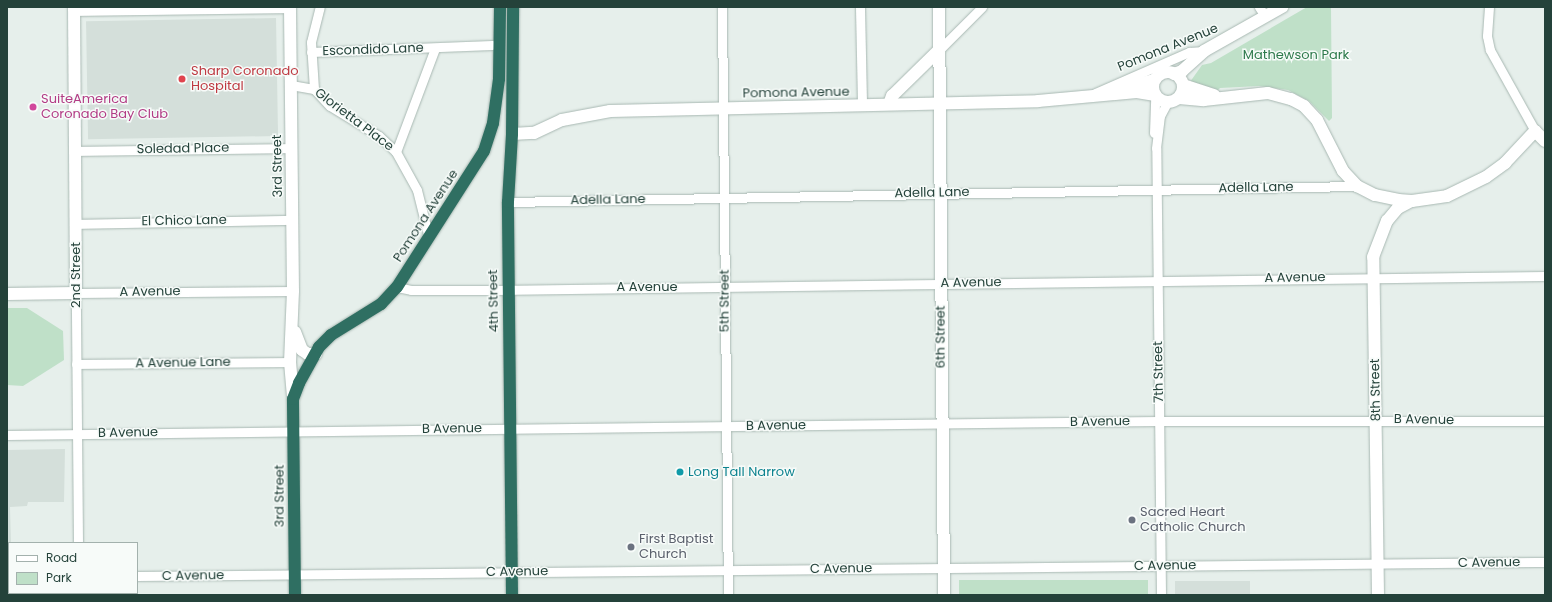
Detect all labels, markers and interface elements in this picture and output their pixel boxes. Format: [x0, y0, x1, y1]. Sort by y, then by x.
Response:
street label: Pomona Avenue [1115, 21, 1221, 75]
street label: Escondido Lane [322, 40, 424, 60]
park label: Mathewson Park [1243, 47, 1349, 63]
place label: Sharp Coronado Hospital [191, 64, 299, 95]
marker: Sharp Coronado Hospital [176, 73, 188, 85]
street label: Pomona Avenue [742, 84, 850, 102]
street label: Glorietta Place [311, 85, 397, 155]
place label: SuiteAmerica Coronado Bay Club [41, 92, 168, 123]
marker: SuiteAmerica Coronado Bay Club [28, 102, 38, 112]
street label: 3rd Street [270, 134, 286, 198]
street label: Soledad Place [137, 140, 229, 158]
street label: Pomona Avenue [390, 167, 462, 265]
street label: Adella Lane [1218, 180, 1294, 196]
street label: Adella Lane [894, 185, 970, 201]
street label: Adella Lane [570, 192, 646, 208]
street label: El Chico Lane [141, 212, 227, 230]
street label: 2nd Street [68, 242, 84, 308]
street label: 4th Street [486, 269, 502, 333]
street label: 5th Street [717, 270, 733, 332]
street label: A Avenue [1264, 270, 1326, 286]
street label: A Avenue [940, 275, 1002, 291]
street label: A Avenue [616, 279, 678, 295]
street label: A Avenue [119, 284, 181, 300]
street label: 6th Street [933, 306, 949, 368]
street label: 7th Street [1151, 341, 1167, 403]
street label: A Avenue Lane [135, 354, 231, 372]
street label: 8th Street [1368, 358, 1384, 422]
street label: B Avenue [1394, 412, 1454, 428]
street label: B Avenue [1070, 414, 1130, 430]
street label: B Avenue [746, 418, 806, 434]
street label: B Avenue [422, 421, 482, 437]
street label: B Avenue [98, 425, 158, 441]
place label: Long Tall Narrow [688, 464, 795, 480]
street label: 3rd Street [272, 465, 288, 527]
marker: Long Tall Narrow [675, 467, 685, 477]
place label: Sacred Heart Catholic Church [1140, 505, 1246, 536]
marker: Sacred Heart Catholic Church [1127, 515, 1137, 525]
place label: First Baptist Church [639, 532, 714, 563]
legend [8, 542, 138, 594]
marker: First Baptist Church [626, 542, 636, 552]
text: Road [46, 549, 77, 566]
street label: C Avenue [1458, 555, 1520, 571]
street label: C Avenue [1134, 558, 1196, 574]
street label: C Avenue [810, 561, 872, 577]
street label: C Avenue [486, 564, 548, 580]
street label: C Avenue [162, 568, 224, 584]
text: Park [46, 569, 72, 586]

